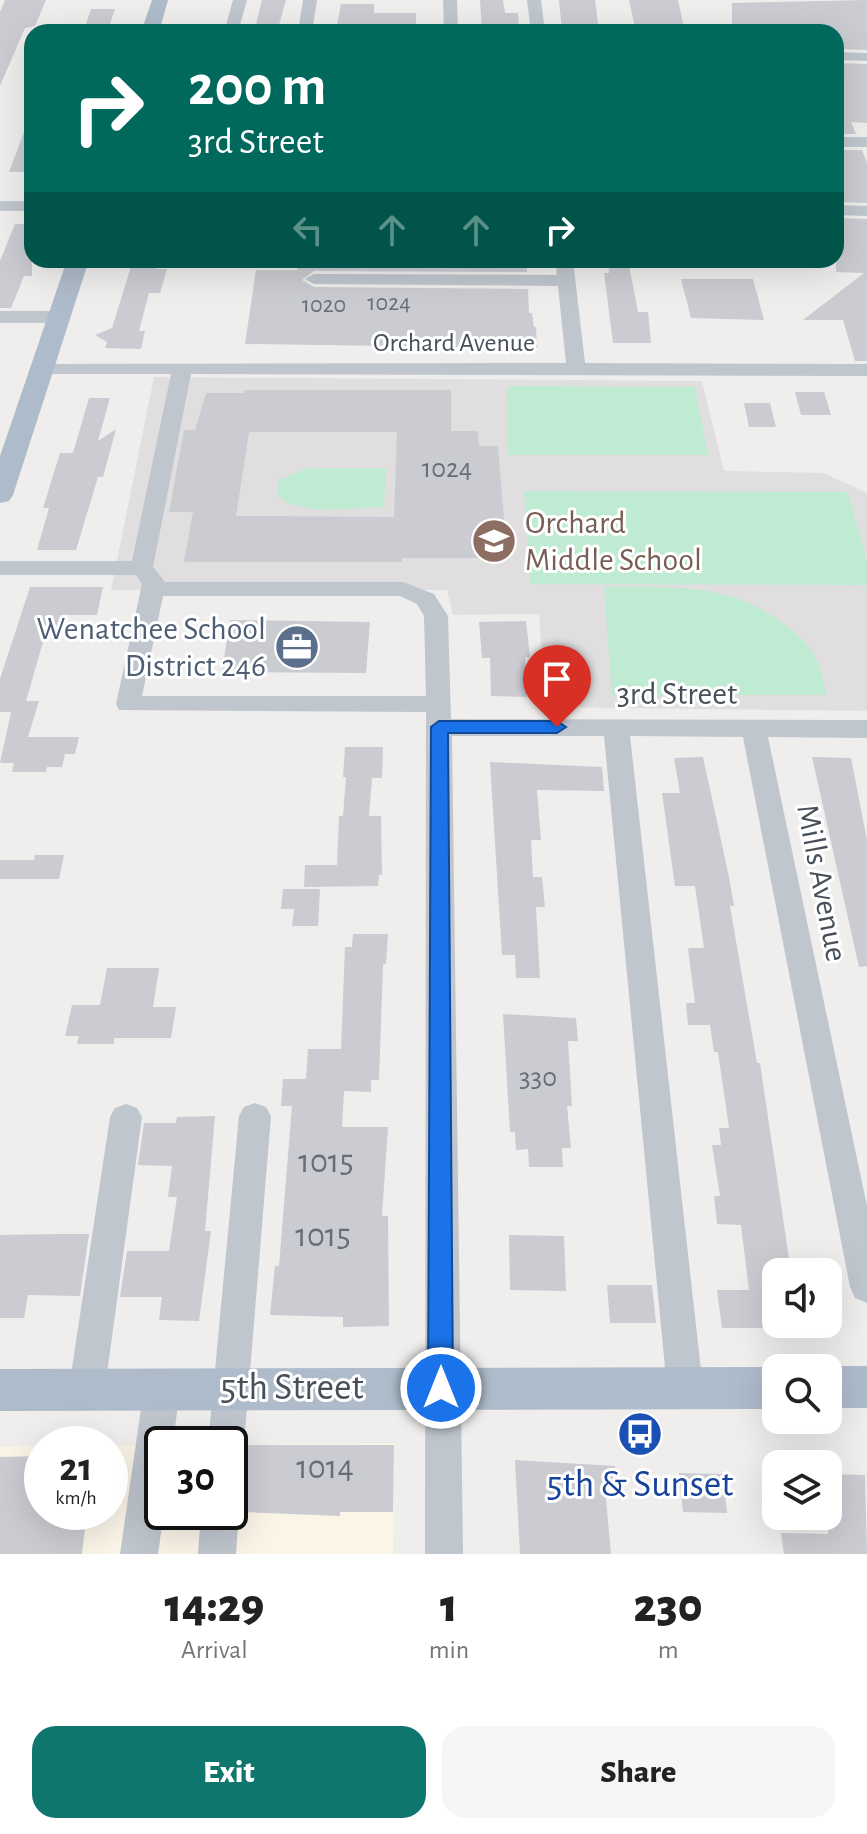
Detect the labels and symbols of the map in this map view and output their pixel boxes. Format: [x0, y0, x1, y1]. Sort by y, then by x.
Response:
house number: 1024 [367, 291, 411, 315]
house number: 1020 [302, 293, 346, 317]
street label: Orchard Avenue [373, 330, 535, 356]
house number: 1024 [422, 455, 472, 483]
place label: Orchard Middle School [525, 507, 702, 576]
school or university icon: Orchard Middle School [470, 517, 518, 565]
place label: Wenatchee School District 246 [37, 613, 266, 682]
office icon: Wenatchee School District 246 [273, 623, 321, 671]
pin [523, 645, 591, 727]
street label: 3rd Street [617, 678, 737, 710]
street label: Mills Avenue [791, 802, 853, 964]
house number: 330 [519, 1064, 557, 1092]
house number: 1015 [298, 1145, 354, 1179]
house number: 1015 [295, 1219, 351, 1253]
position arrow [399, 1346, 483, 1430]
street label: 5th Street [220, 1369, 364, 1407]
bus stop icon: 5th & Sunset [616, 1410, 664, 1458]
speed limit sign: 30 [144, 1426, 248, 1530]
house number: 1014 [296, 1451, 354, 1485]
place label: 5th & Sunset [547, 1466, 733, 1504]

